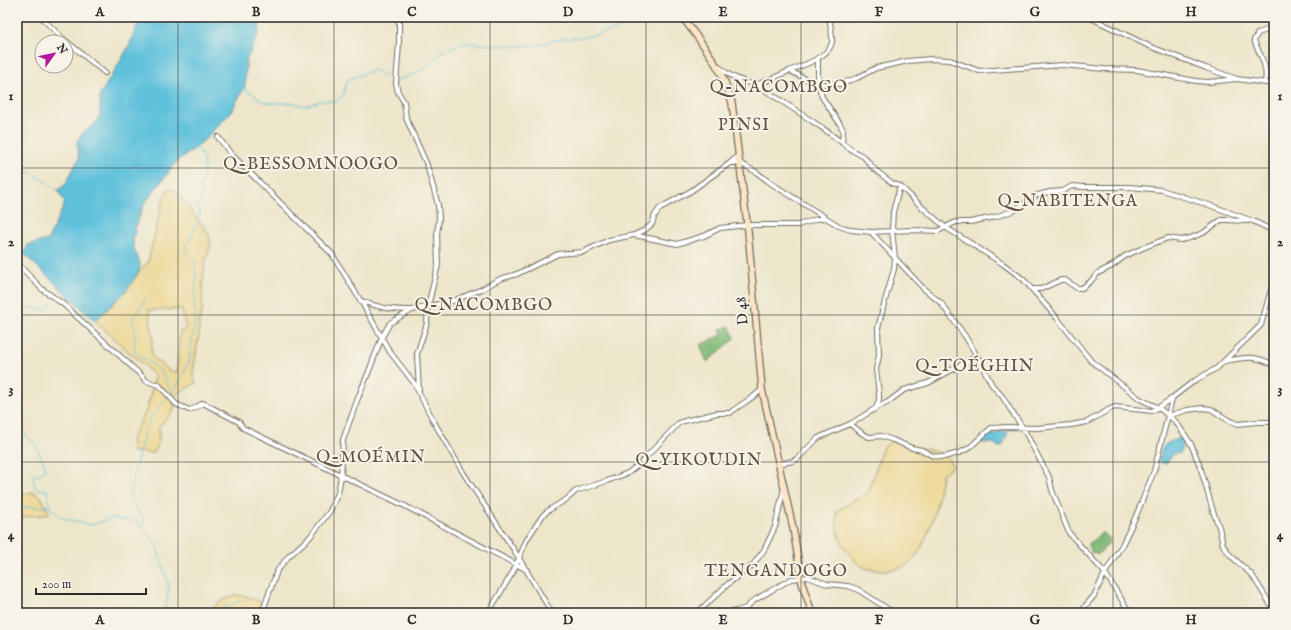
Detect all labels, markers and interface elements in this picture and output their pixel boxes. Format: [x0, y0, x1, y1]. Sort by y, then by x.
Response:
text: A [95, 4, 106, 21]
text: B [252, 4, 261, 21]
text: C [407, 4, 417, 21]
text: D [563, 4, 574, 21]
text: E [718, 4, 728, 21]
text: F [875, 4, 884, 21]
text: G [1030, 4, 1041, 21]
text: H [1185, 4, 1197, 21]
north arrow [34, 34, 74, 74]
text: N [53, 40, 70, 57]
district label: Q-NACOMBGO [710, 77, 848, 98]
text: 1 [9, 88, 14, 105]
text: 1 [1278, 88, 1283, 105]
district label: PINSI [718, 115, 770, 136]
district label: Q-BESSOMNOOGO [223, 154, 399, 175]
district label: Q-NABITENGA [998, 191, 1138, 212]
text: 2 [8, 234, 14, 251]
text: 2 [1277, 234, 1283, 251]
district label: Q-NACOMBGO [415, 295, 553, 316]
street label: D 48 [731, 296, 753, 326]
district label: Q-TOÉGHIN [916, 355, 1034, 377]
text: 3 [9, 381, 14, 398]
text: 3 [1278, 381, 1283, 398]
district label: Q-MOÉMIN [316, 446, 426, 468]
district label: Q-YIKOUDIN [636, 450, 762, 471]
text: 4 [8, 527, 15, 544]
text: 4 [1277, 527, 1284, 544]
district label: TENGANDOGO [704, 561, 848, 582]
scale bar [36, 570, 146, 596]
text: 200 m [42, 577, 71, 592]
text: A [95, 612, 106, 629]
text: B [252, 612, 261, 629]
text: C [407, 612, 417, 629]
text: D [563, 612, 574, 629]
text: E [718, 612, 728, 629]
text: F [875, 612, 884, 629]
text: G [1030, 612, 1041, 629]
text: H [1185, 612, 1197, 629]

